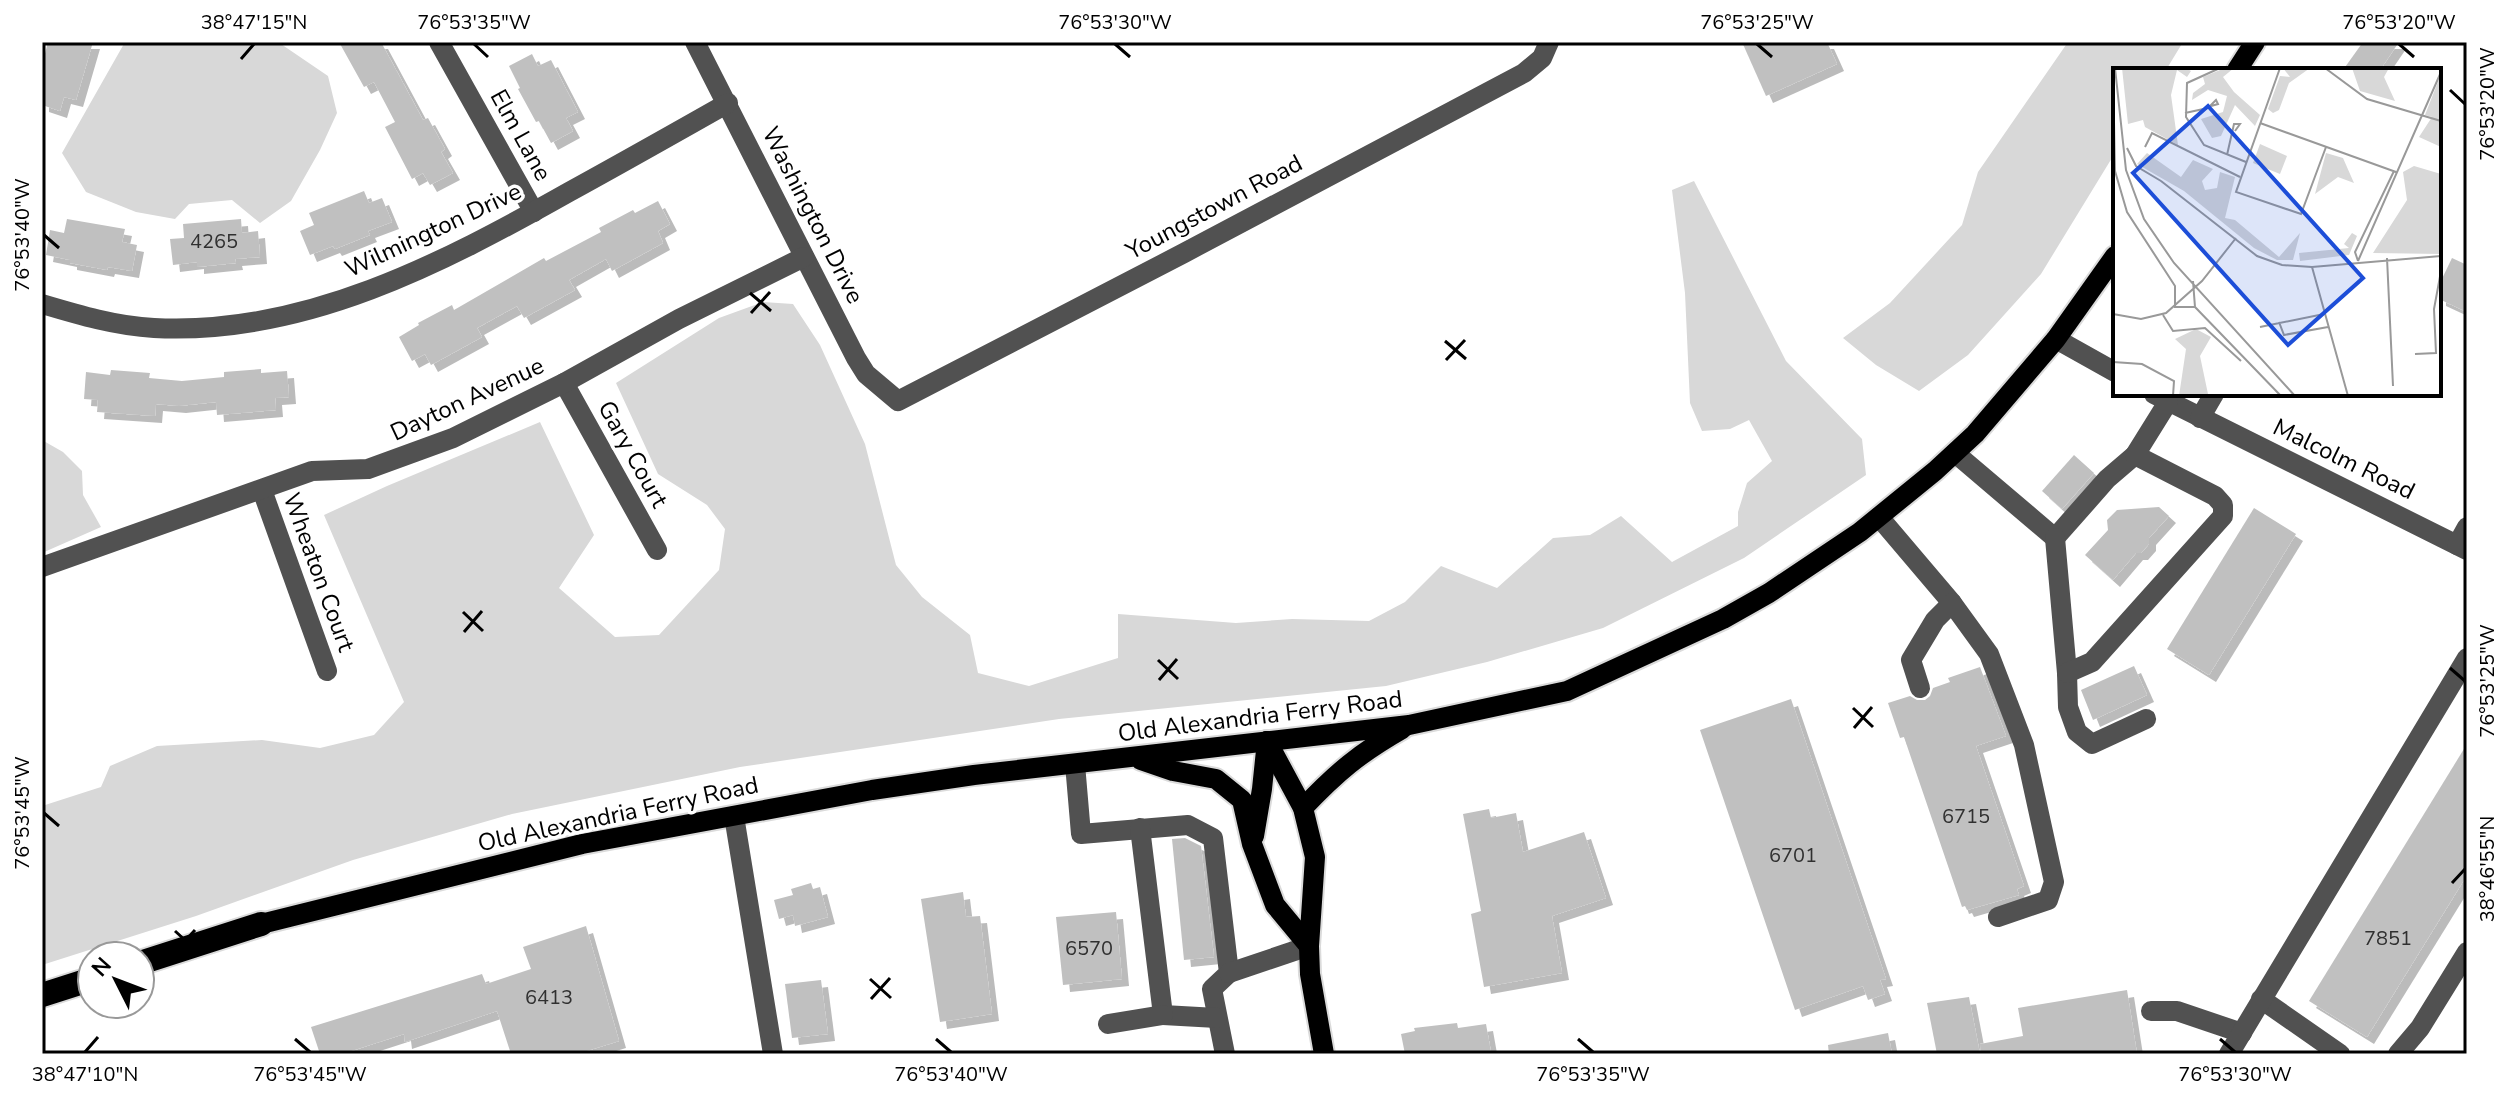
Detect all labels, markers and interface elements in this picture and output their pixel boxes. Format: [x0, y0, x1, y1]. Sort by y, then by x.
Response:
text: 38°47'15"N [201, 9, 307, 36]
text: 76°53'35"W [417, 9, 531, 36]
text: 76°53'30"W [1058, 9, 1172, 36]
text: 76°53'25"W [1700, 9, 1814, 36]
text: 76°53'20"W [2342, 9, 2456, 36]
text: 76°53'20"W [2474, 47, 2501, 161]
inset map [2113, 68, 2441, 396]
street label: Elm Lane [483, 84, 559, 186]
street label: Washington Drive [755, 121, 871, 309]
street label: Youngstown Road [1119, 147, 1308, 268]
street label: Wilmington Drive [340, 175, 526, 285]
text: 76°53'40"W [9, 178, 36, 292]
house number: 4265 [190, 228, 238, 255]
street label: Dayton Avenue [385, 349, 549, 449]
street label: Gary Court [590, 395, 676, 514]
street label: Malcolm Road [2268, 411, 2420, 507]
street label: Wheaton Court [275, 488, 363, 656]
text: 76°53'25"W [2474, 624, 2501, 738]
street label: Old Alexandria Ferry Road [1116, 683, 1404, 749]
text: 76°53'45"W [9, 756, 36, 870]
street label: Old Alexandria Ferry Road [475, 769, 761, 859]
house number: 6715 [1942, 803, 1990, 830]
text: 38°46'55"N [2474, 816, 2501, 922]
house number: 6701 [1769, 842, 1817, 869]
house number: 7851 [2364, 925, 2412, 952]
house number: 6570 [1065, 935, 1113, 962]
north arrow [76, 940, 156, 1020]
text: N [85, 951, 119, 983]
house number: 6413 [525, 984, 573, 1011]
text: 38°47'10"N [32, 1061, 138, 1088]
text: 76°53'45"W [253, 1061, 367, 1088]
text: 76°53'40"W [894, 1061, 1008, 1088]
text: 76°53'35"W [1536, 1061, 1650, 1088]
text: 76°53'30"W [2178, 1061, 2292, 1088]

